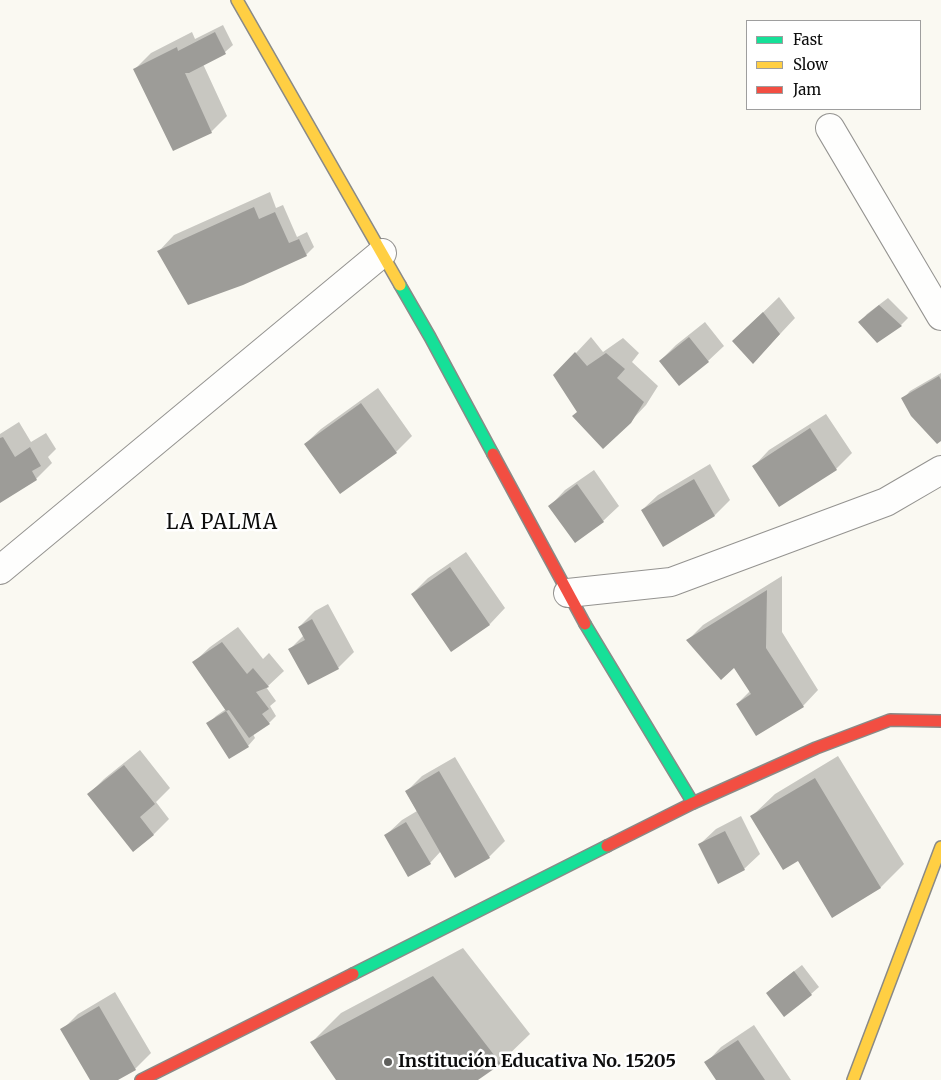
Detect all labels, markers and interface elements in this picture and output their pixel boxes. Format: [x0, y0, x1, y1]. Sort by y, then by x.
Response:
legend [746, 20, 921, 110]
text: Fast [793, 30, 823, 49]
text: Slow [793, 55, 828, 74]
text: Jam [793, 80, 821, 99]
district label: LA PALMA [165, 511, 279, 535]
place label: Institución Educativa No. 15205 [398, 1051, 676, 1073]
marker: Institución Educativa No. 15205 [382, 1056, 394, 1068]

